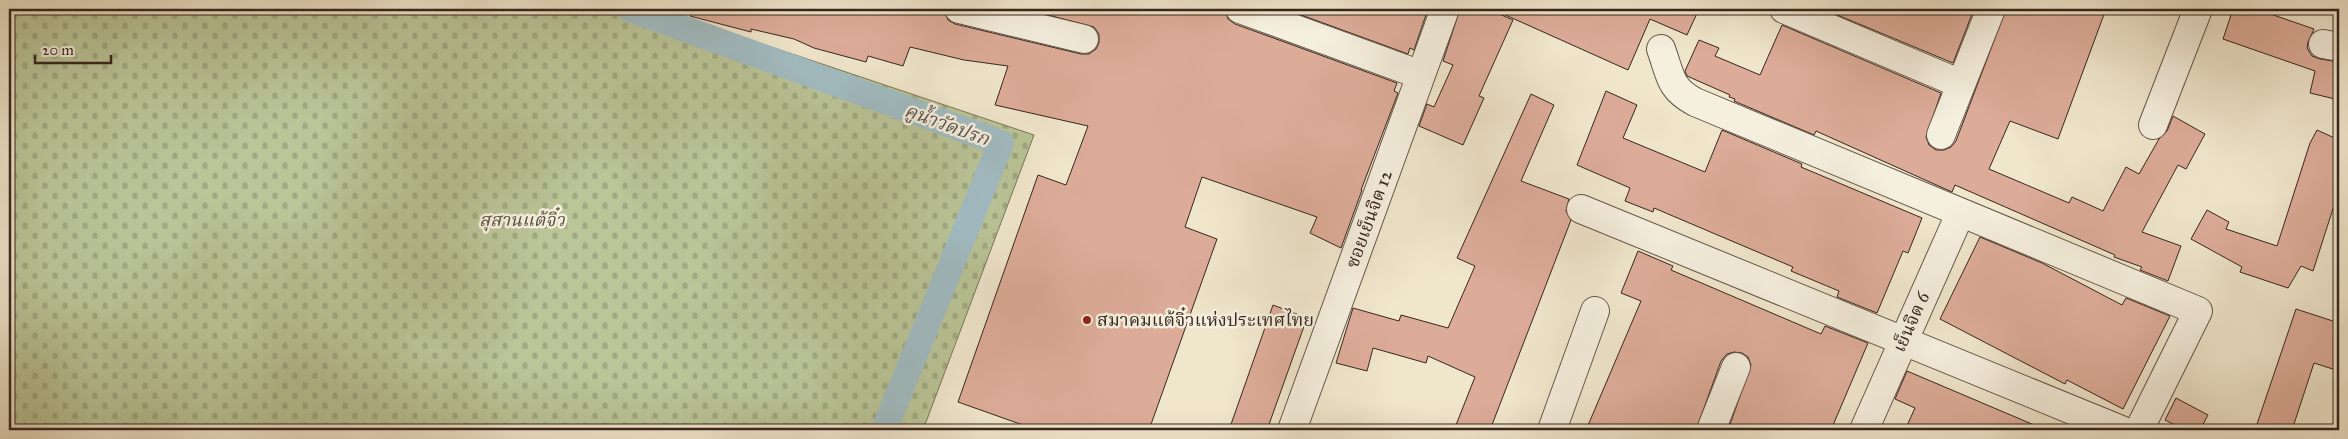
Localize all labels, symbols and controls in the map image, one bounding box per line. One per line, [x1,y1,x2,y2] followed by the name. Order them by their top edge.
[35,32,111,64] scale bar
[42,41,74,59] text: 20 m
[901,96,995,152] water label: คูน้ำวัดปรก
[1341,167,1397,271] street label: ซอยเย็นจิต 12
[479,206,566,232] park label: สุสานแต้จิ๋ว
[1888,288,1934,356] street label: เย็นจิต 6
[1097,306,1314,331] place label: สมาคมแต้จิ๋วแห่งประเทศไทย
[1081,314,1093,326] marker: สมาคมแต้จิ๋วแห่งประเทศไทย

